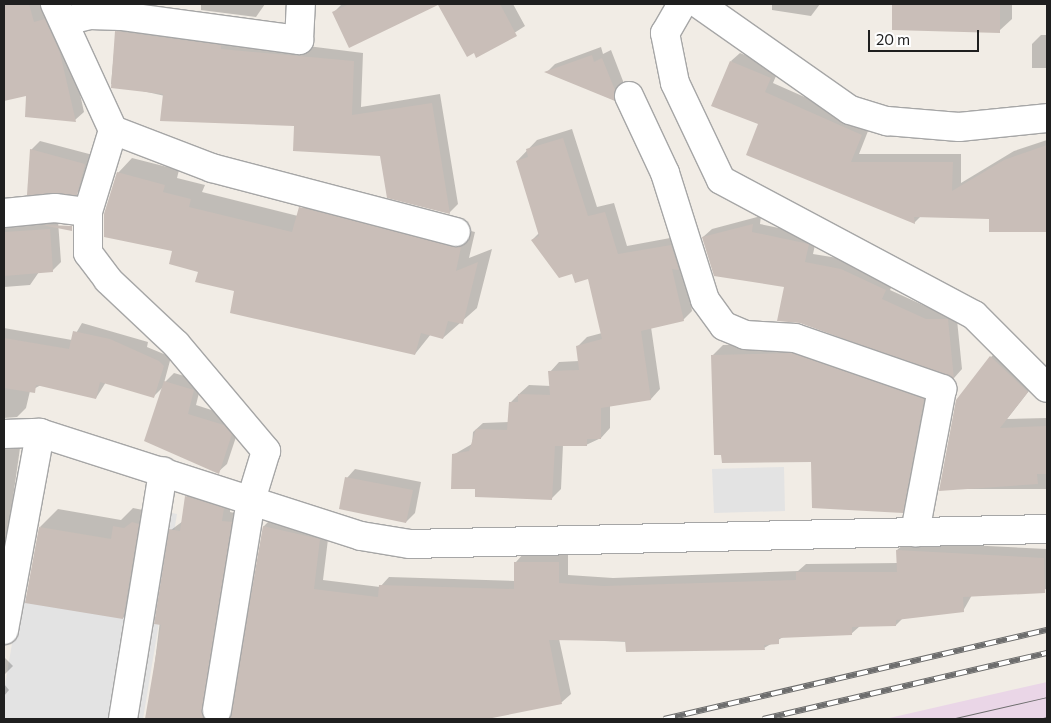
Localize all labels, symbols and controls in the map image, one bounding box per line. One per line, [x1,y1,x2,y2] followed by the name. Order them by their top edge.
[871,20,982,52] scale bar
[876,30,910,48] text: 20 m

